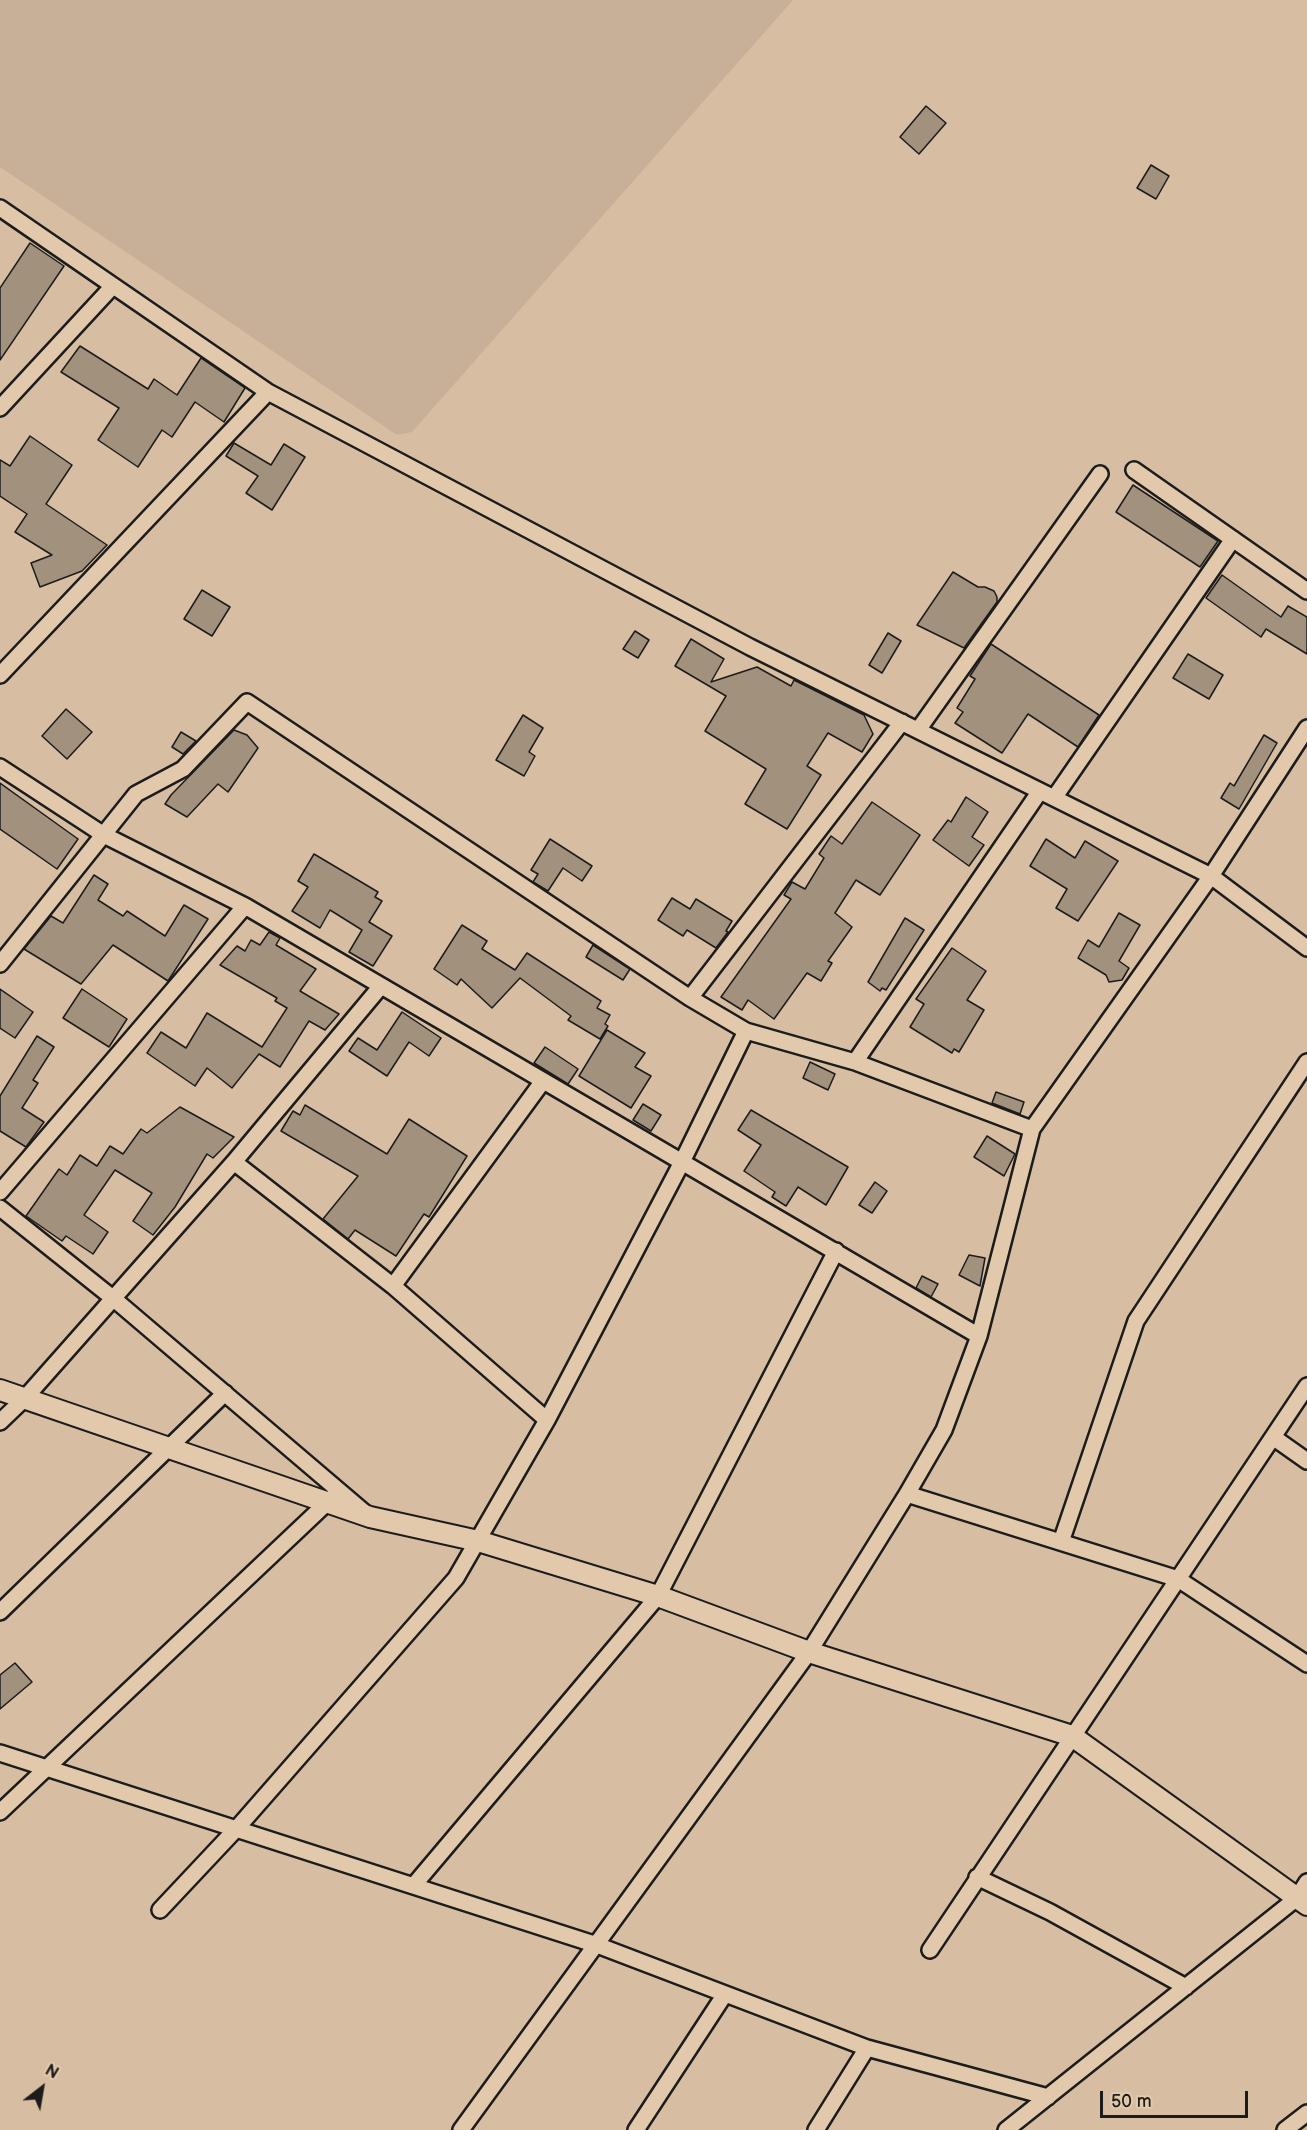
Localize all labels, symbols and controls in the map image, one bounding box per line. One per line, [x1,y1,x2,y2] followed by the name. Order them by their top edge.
[12,2058,72,2118] north arrow
[41,2061,62,2083] text: N
[1103,2079,1252,2117] scale bar
[1111,2091,1152,2112] text: 50 m

